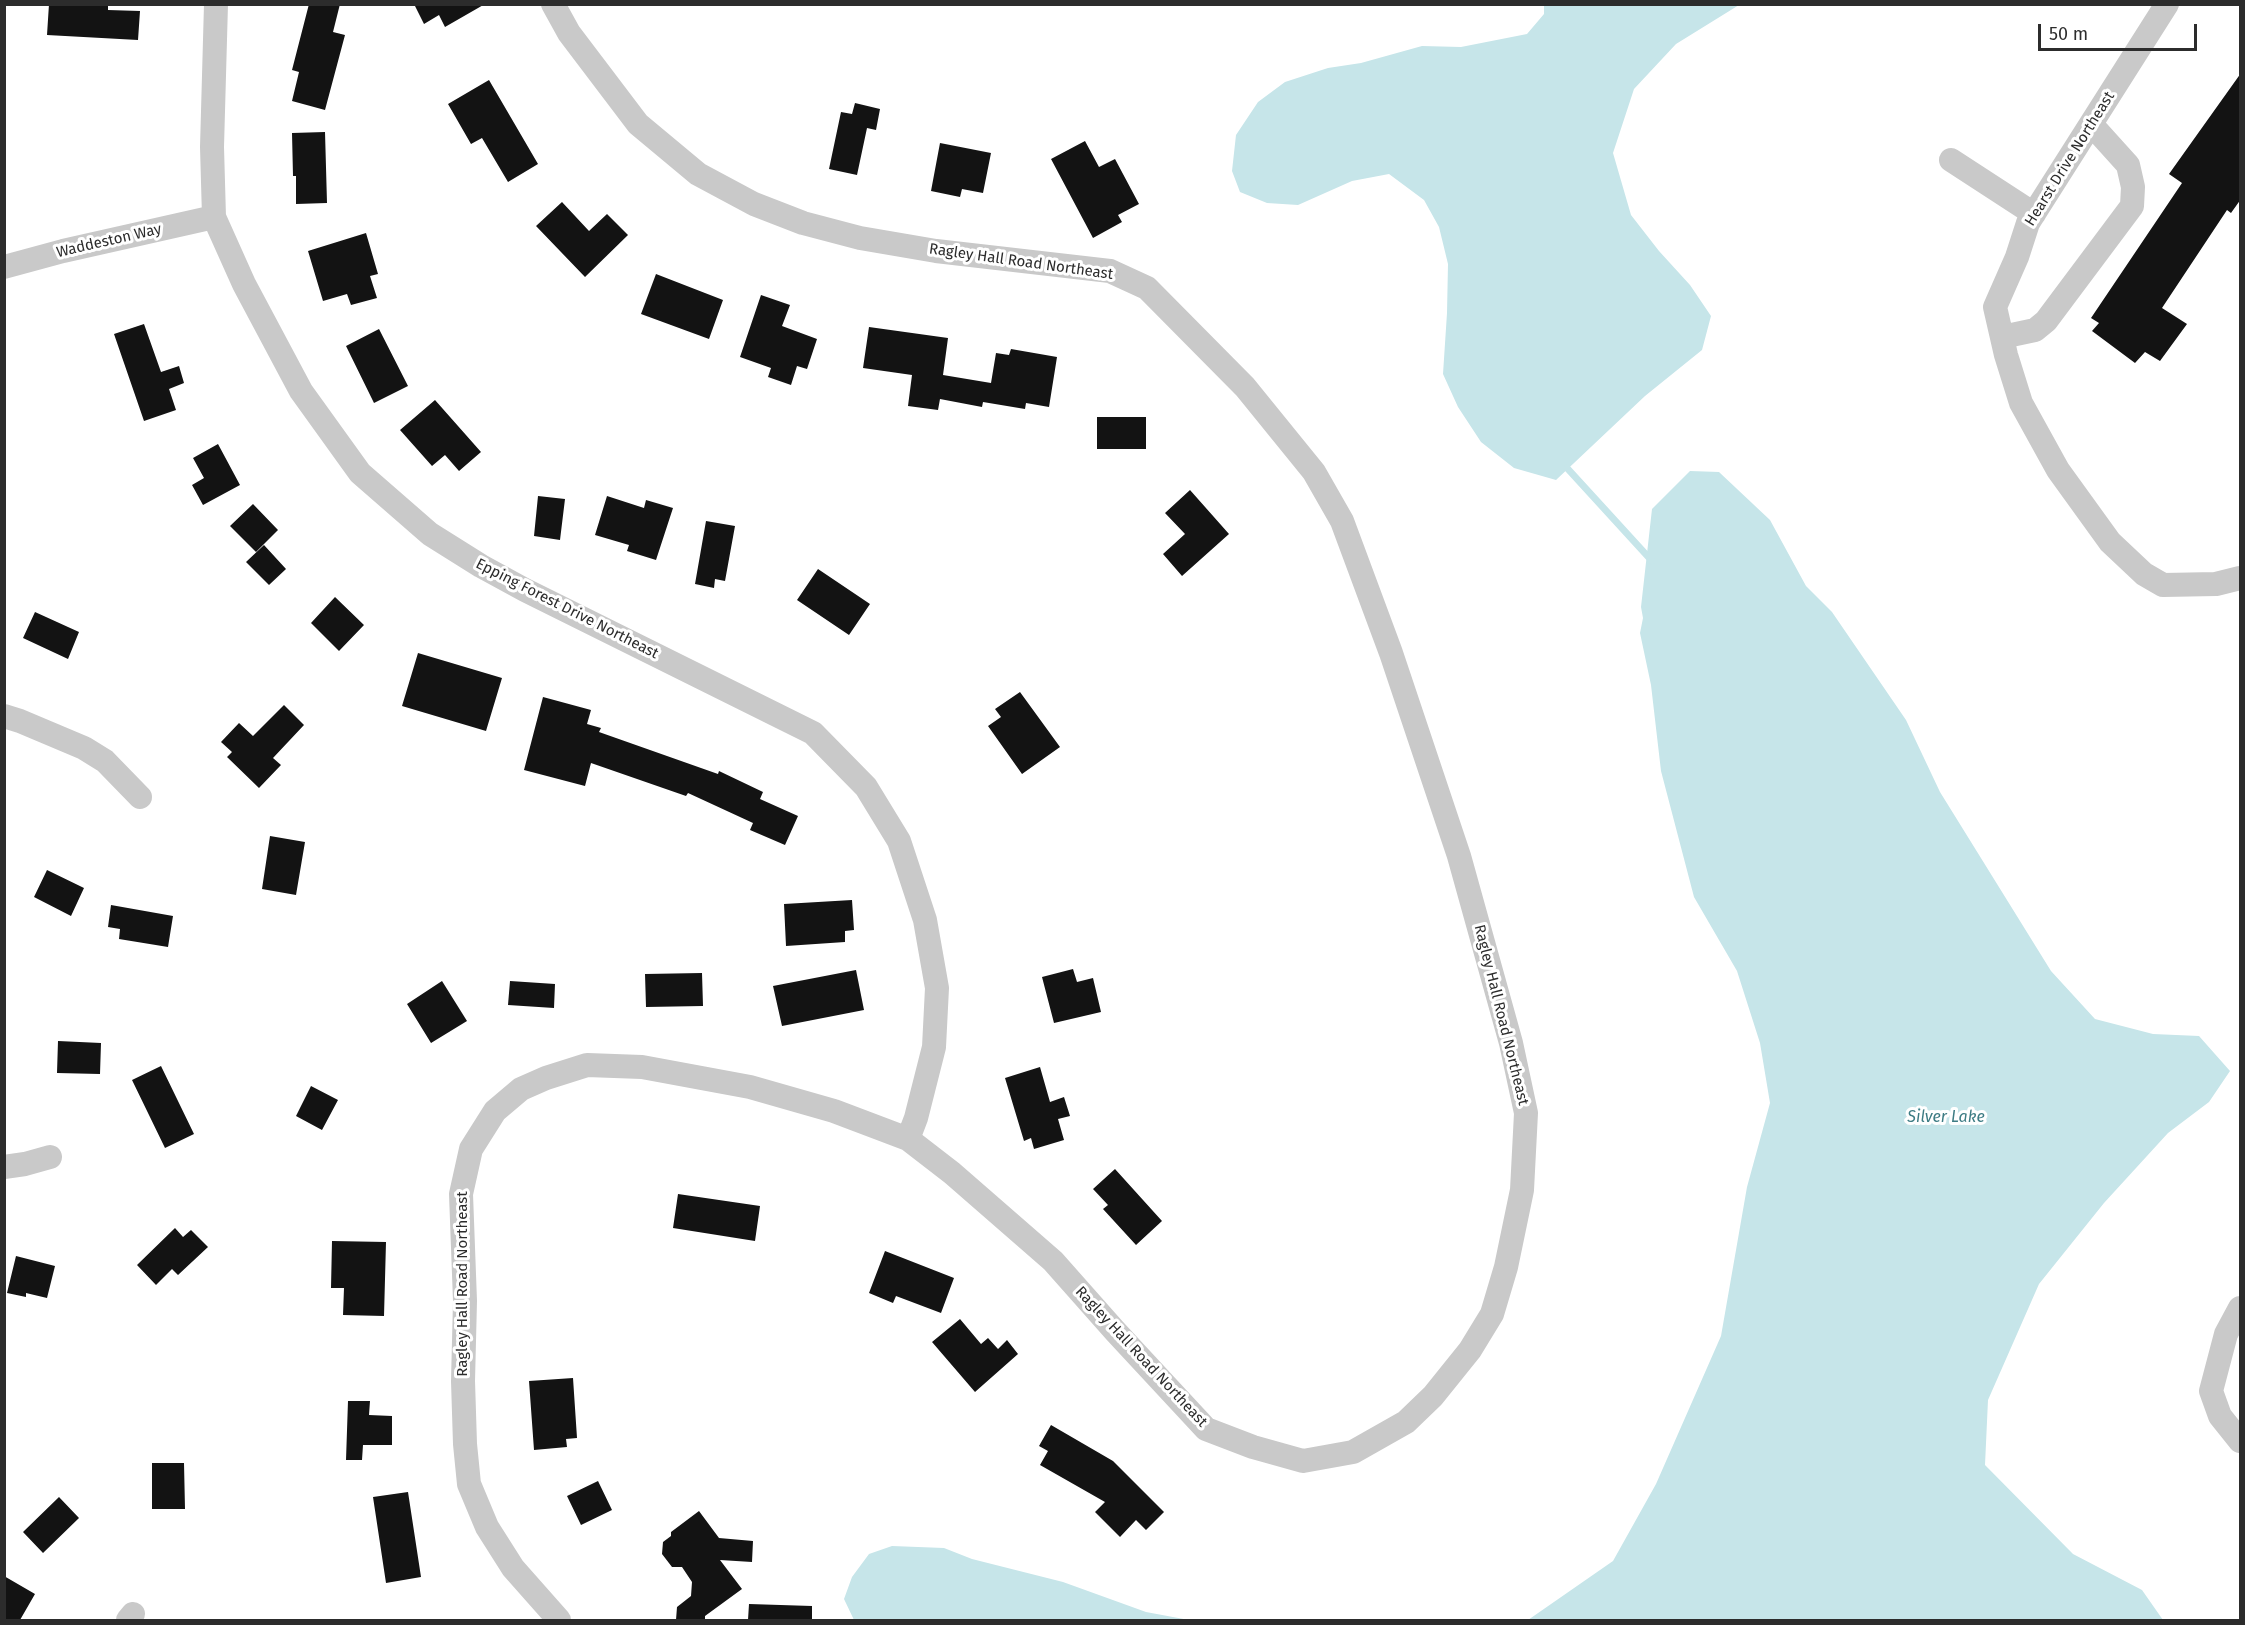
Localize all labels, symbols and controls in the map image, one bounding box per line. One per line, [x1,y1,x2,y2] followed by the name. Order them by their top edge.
[2041,12,2200,50] scale bar
[2049,23,2088,45] text: 50 m
[2021,89,2119,229] street label: Hearst Drive Northeast
[55,220,163,262] street label: Waddeston Way
[928,240,1114,284] street label: Ragley Hall Road Northeast
[473,555,661,663] street label: Epping Forest Drive Northeast
[1470,923,1532,1107] street label: Ragley Hall Road Northeast
[1907,1108,1985,1128] water label: Silver Lake
[454,1191,472,1377] street label: Ragley Hall Road Northeast
[1071,1283,1211,1431] street label: Ragley Hall Road Northeast

